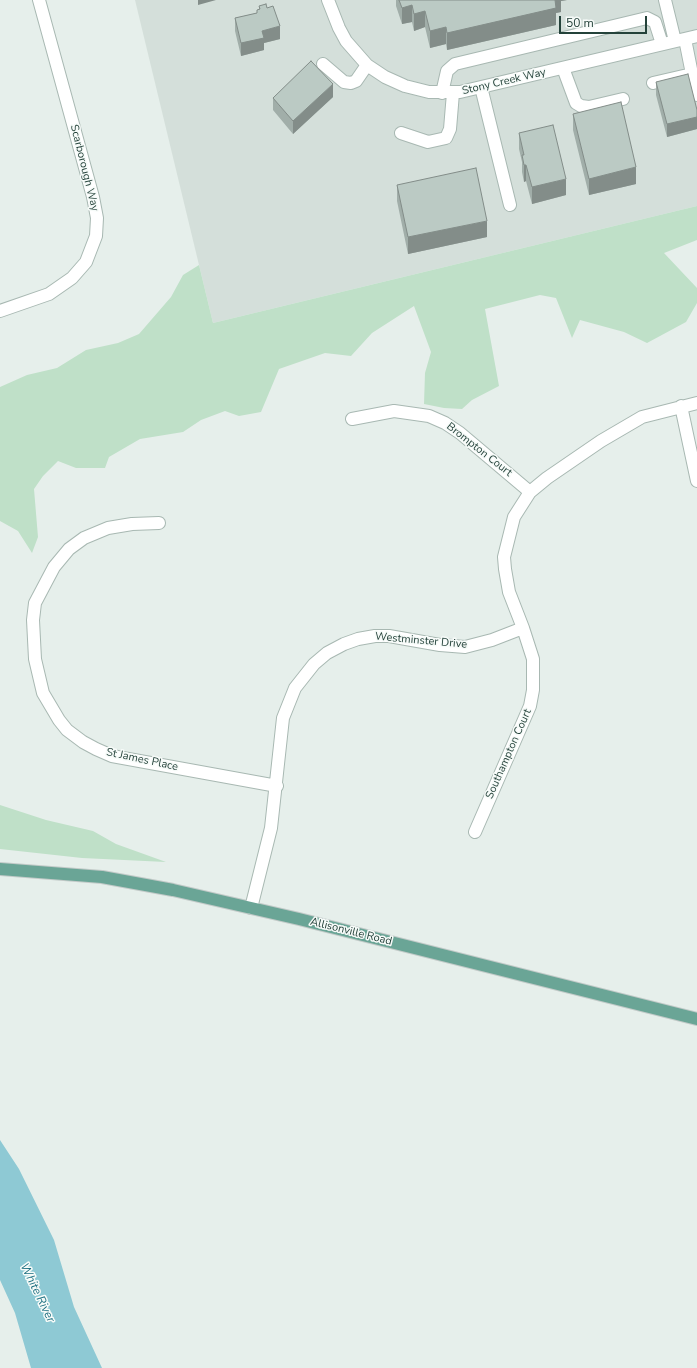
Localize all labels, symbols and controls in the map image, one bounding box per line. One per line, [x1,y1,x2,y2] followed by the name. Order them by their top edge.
[561,8,649,34] scale bar
[566,15,594,31] text: 50 m
[461,66,547,98] street label: Stony Creek Way
[67,123,101,213] street label: Scarborough Way
[444,420,514,480] street label: Brompton Court
[374,630,468,652] street label: Westminster Drive
[483,707,535,801] street label: Southampton Court
[105,746,179,774] street label: St James Place
[309,915,393,949] street label: Allisonville Road
[16,1261,58,1325] water label: White River

